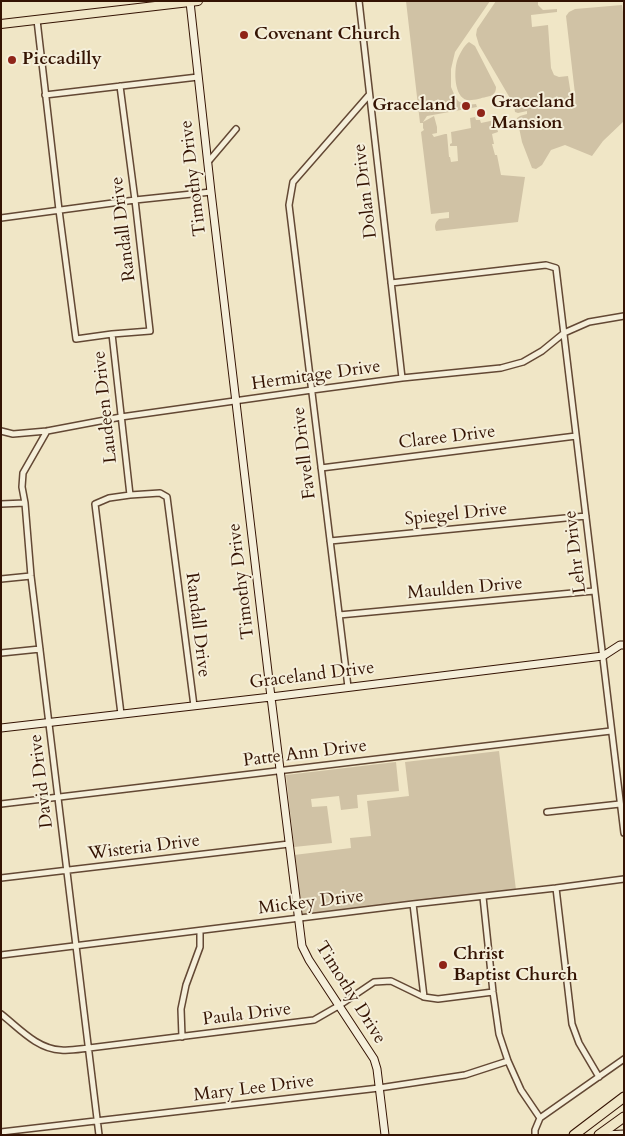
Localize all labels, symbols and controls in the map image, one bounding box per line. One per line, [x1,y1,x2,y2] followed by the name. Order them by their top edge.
[254,24,400,46] place label: Covenant Church
[238,29,250,41] marker: Covenant Church
[22,49,102,71] place label: Piccadilly
[6,54,18,66] marker: Piccadilly
[491,92,575,134] place label: Graceland Mansion
[372,95,456,117] place label: Graceland
[460,100,472,112] marker: Graceland
[475,107,487,119] marker: Graceland Mansion
[176,119,212,237] street label: Timothy Drive
[349,142,383,240] street label: Dolan Drive
[107,175,141,283] street label: Randall Drive
[89,350,123,464] street label: Laudeen Drive
[250,356,382,396] street label: Hermitage Drive
[289,406,321,500] street label: Favell Drive
[397,421,497,455] street label: Claree Drive
[404,499,508,531] street label: Spiegel Drive
[560,509,592,595] street label: Lehr Drive
[224,522,260,640] street label: Timothy Drive
[180,571,214,679] street label: Randall Drive
[407,573,523,605] street label: Maulden Drive
[248,658,376,694] street label: Graceland Drive
[26,733,58,829] street label: David Drive
[242,736,368,772] street label: Patte Ann Drive
[87,830,201,866] street label: Wisteria Drive
[257,886,365,920] street label: Mickey Drive
[310,938,390,1048] street label: Timothy Drive
[453,944,578,986] place label: Christ Baptist Church
[437,959,449,971] marker: Christ Baptist Church
[202,999,292,1031] street label: Paula Drive
[193,1071,315,1107] street label: Mary Lee Drive

